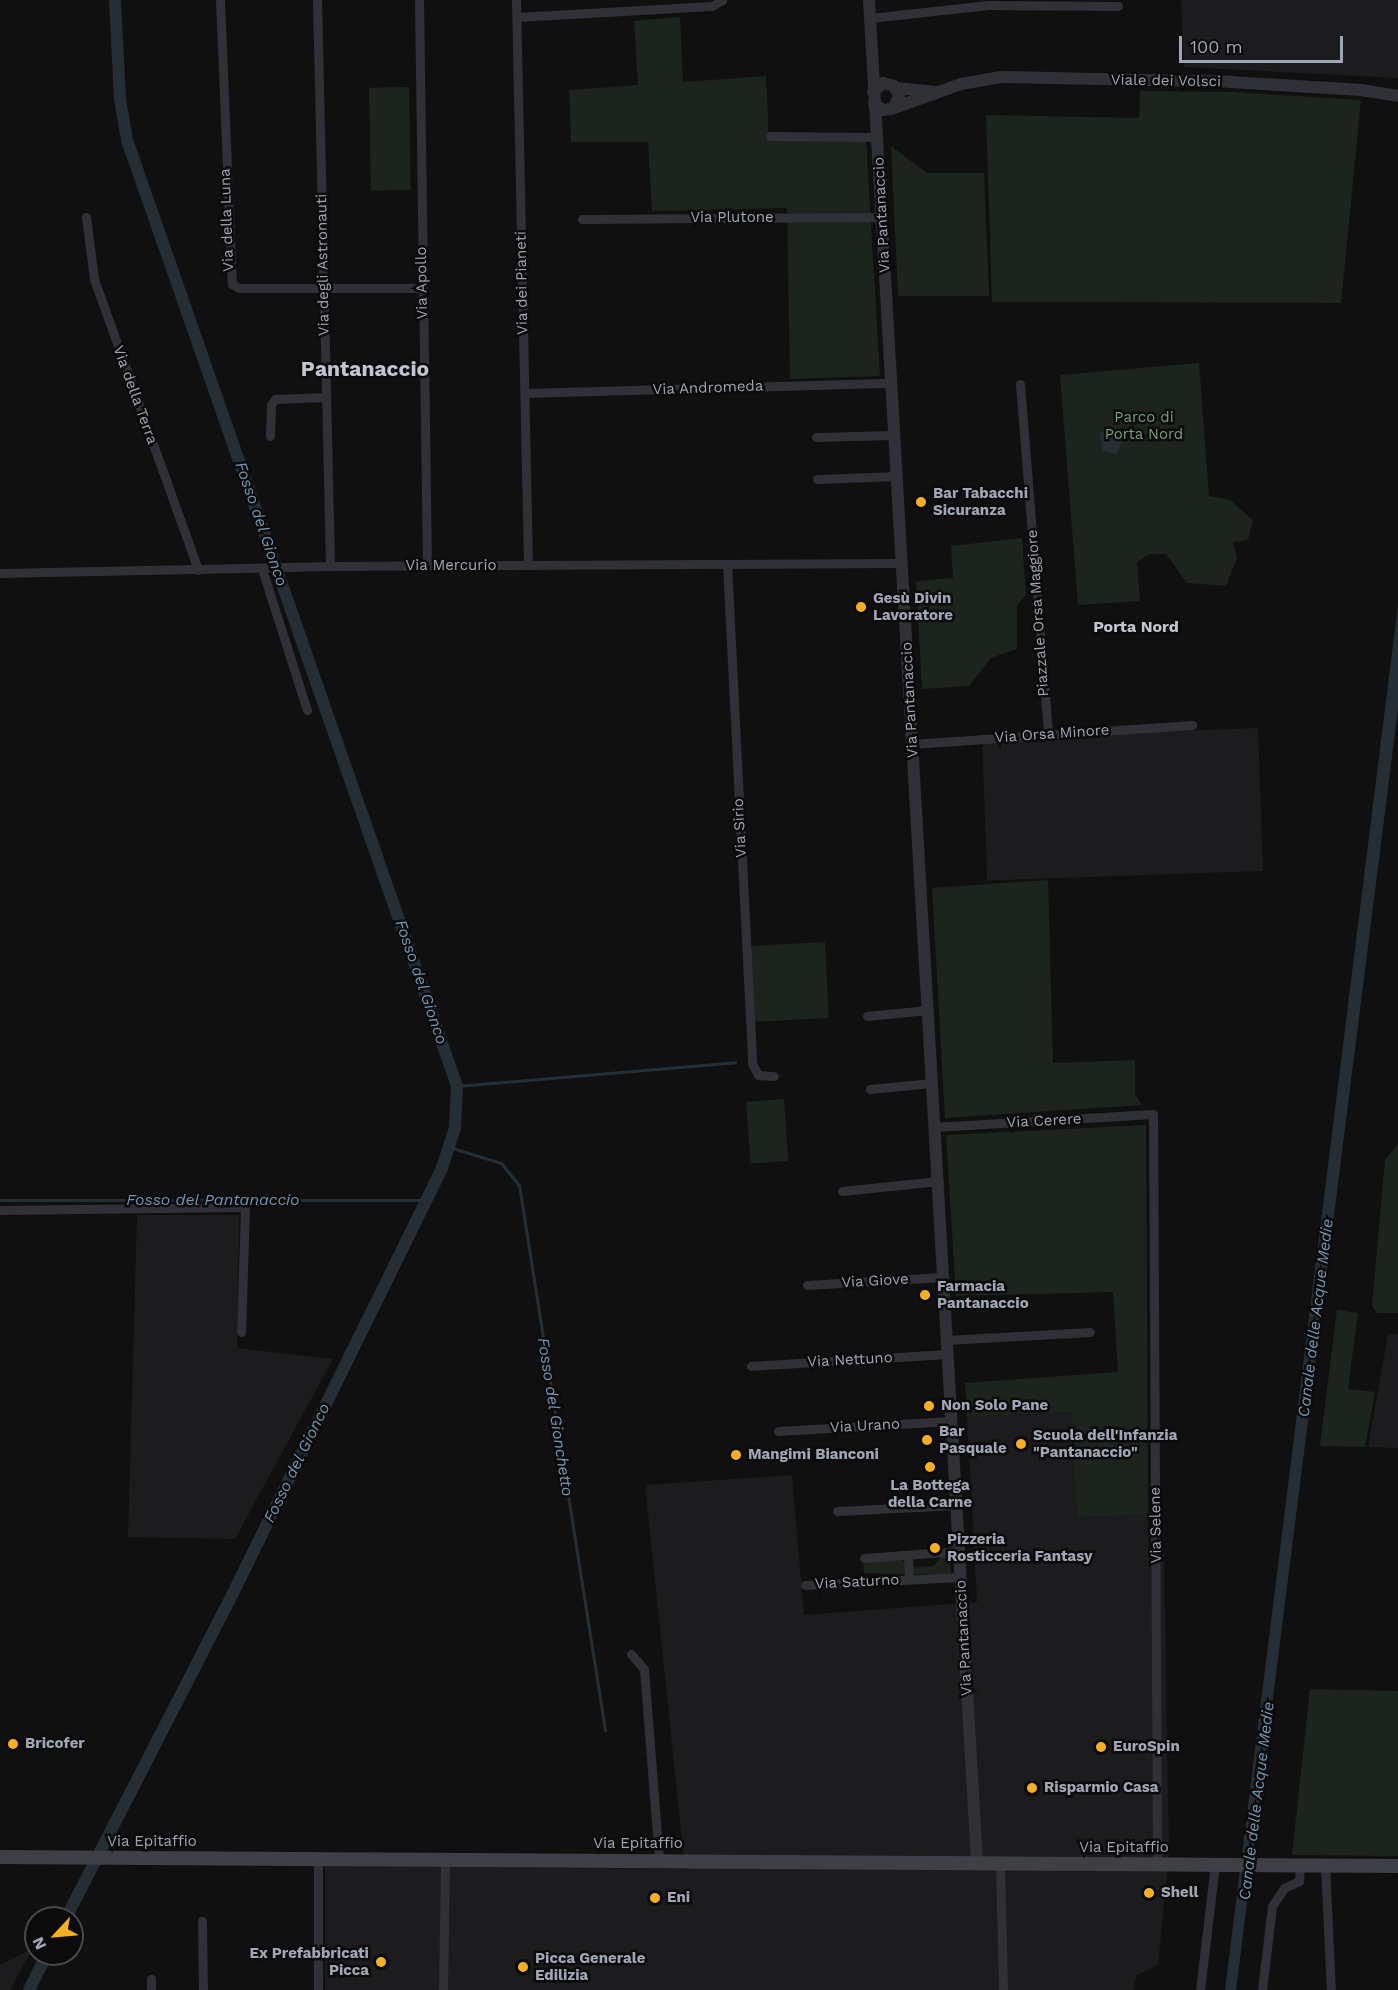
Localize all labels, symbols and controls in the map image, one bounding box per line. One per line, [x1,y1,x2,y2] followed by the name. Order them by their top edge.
[1182,24,1346,62] scale bar
[1190,36,1243,57] text: 100 m
[1111,71,1221,91] street label: Viale dei Volsci
[870,156,894,274] street label: Via Pantanaccio
[216,168,238,272] street label: Via della Luna
[313,193,333,337] street label: Via degli Astronauti
[690,209,774,227] street label: Via Plutone
[512,231,532,335] street label: Via dei Pianeti
[412,246,432,320] street label: Via Apollo
[109,343,161,447] street label: Via della Terra
[301,356,429,382] district label: Pantanaccio
[652,377,764,399] street label: Via Andromeda
[1105,408,1183,443] park label: Parco di Porta Nord
[231,459,291,589] water label: Fosso del Gionco
[933,484,1028,519] place label: Bar Tabacchi Sicuranza
[914,495,928,509] marker: Bar Tabacchi Sicuranza
[1023,529,1053,697] street label: Piazzale Orsa Maggiore
[405,557,497,575] street label: Via Mercurio
[873,589,953,624] place label: Gesù Divin Lavoratore
[854,600,868,614] marker: Gesù Divin Lavoratore
[1093,617,1179,637] district label: Porta Nord
[898,641,922,759] street label: Via Pantanaccio
[994,721,1110,747] street label: Via Orsa Minore
[729,798,751,858] street label: Via Sirio
[391,917,451,1047] water label: Fosso del Gionco
[1006,1110,1082,1132] street label: Via Cerere
[126,1190,300,1210] water label: Fosso del Pantanaccio
[1294,1217,1338,1419] water label: Canale delle Acque Medie
[841,1270,909,1292] street label: Via Giove
[937,1277,1029,1312] place label: Farmacia Pantanaccio
[918,1288,932,1302] marker: Farmacia Pantanaccio
[533,1336,577,1498] water label: Fosso del Gionchetto
[807,1349,893,1371] street label: Via Nettuno
[941,1397,1048,1415] place label: Non Solo Pane
[922,1399,936,1413] marker: Non Solo Pane
[260,1400,334,1526] water label: Fosso del Gionco
[829,1415,901,1437] street label: Via Urano
[939,1422,1007,1457] place label: Bar Pasquale
[1033,1426,1178,1461] place label: Scuola dell'Infanzia "Pantanaccio"
[920,1433,934,1447] marker: Bar Pasquale
[1014,1437,1028,1451] marker: Scuola dell'Infanzia "Pantanaccio"
[748,1446,879,1464] place label: Mangimi Bianconi
[729,1448,743,1462] marker: Mangimi Bianconi
[923,1460,937,1474] marker: La Bottega della Carne
[888,1476,972,1511] place label: La Bottega della Carne
[1146,1486,1166,1564] street label: Via Selene
[947,1530,1093,1565] place label: Pizzeria Rosticceria Fantasy
[928,1541,942,1555] marker: Pizzeria Rosticceria Fantasy
[814,1571,900,1593] street label: Via Saturno
[952,1579,976,1697] street label: Via Pantanaccio
[1235,1700,1279,1902] water label: Canale delle Acque Medie
[25,1735,85,1753] place label: Bricofer
[6,1737,20,1751] marker: Bricofer
[1113,1738,1180,1756] place label: EuroSpin
[1094,1740,1108,1754] marker: EuroSpin
[1044,1779,1158,1797] place label: Risparmio Casa
[1025,1781,1039,1795] marker: Risparmio Casa
[107,1833,197,1851] street label: Via Epitaffio
[593,1835,683,1853] street label: Via Epitaffio
[1079,1839,1169,1857] street label: Via Epitaffio
[1161,1884,1198,1902] place label: Shell
[1142,1886,1156,1900] marker: Shell
[667,1889,690,1907] place label: Eni
[648,1891,662,1905] marker: Eni
[24,1906,84,1966] north arrow
[28,1934,50,1953] text: N
[249,1944,369,1979] place label: Ex Prefabbricati Picca
[535,1949,646,1984] place label: Picca Generale Edilizia
[374,1955,388,1969] marker: Ex Prefabbricati Picca
[516,1960,530,1974] marker: Picca Generale Edilizia

